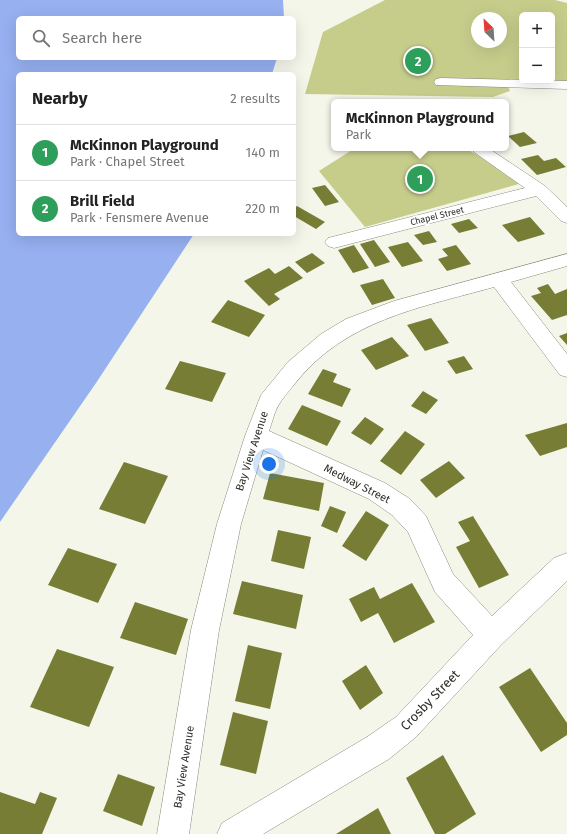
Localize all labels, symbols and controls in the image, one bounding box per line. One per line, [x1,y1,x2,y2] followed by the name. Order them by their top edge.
[471,12,507,48] north arrow
[519,12,555,84] map controls
[519,12,555,48] button: +
[16,16,296,60] search box
[30,27,52,49] icon: search
[62,29,142,47] text: Search here
[405,46,431,76] pin: 2
[519,48,555,84] button: −
[32,88,87,109] text: Nearby
[230,91,280,106] text: 2 results
[331,99,509,151] popup
[346,109,494,127] text: McKinnon Playground
[346,127,371,142] text: Park
[70,136,219,154] text: McKinnon Playground
[42,145,48,160] text: 1
[246,145,280,160] text: 140 m
[70,154,185,169] text: Park · Chapel Street
[407,164,433,194] pin: 1
[70,192,135,210] text: Brill Field
[42,201,48,216] text: 2
[245,201,280,216] text: 220 m
[409,204,466,227] street label: Chapel Street
[70,210,209,225] text: Park · Fensmere Avenue
[233,409,271,493] street label: Bay View Avenue
[259,454,279,474] your location
[322,462,392,506] street label: Medway Street
[397,666,463,733] street label: Crosby Street
[171,725,197,809] street label: Bay View Avenue

